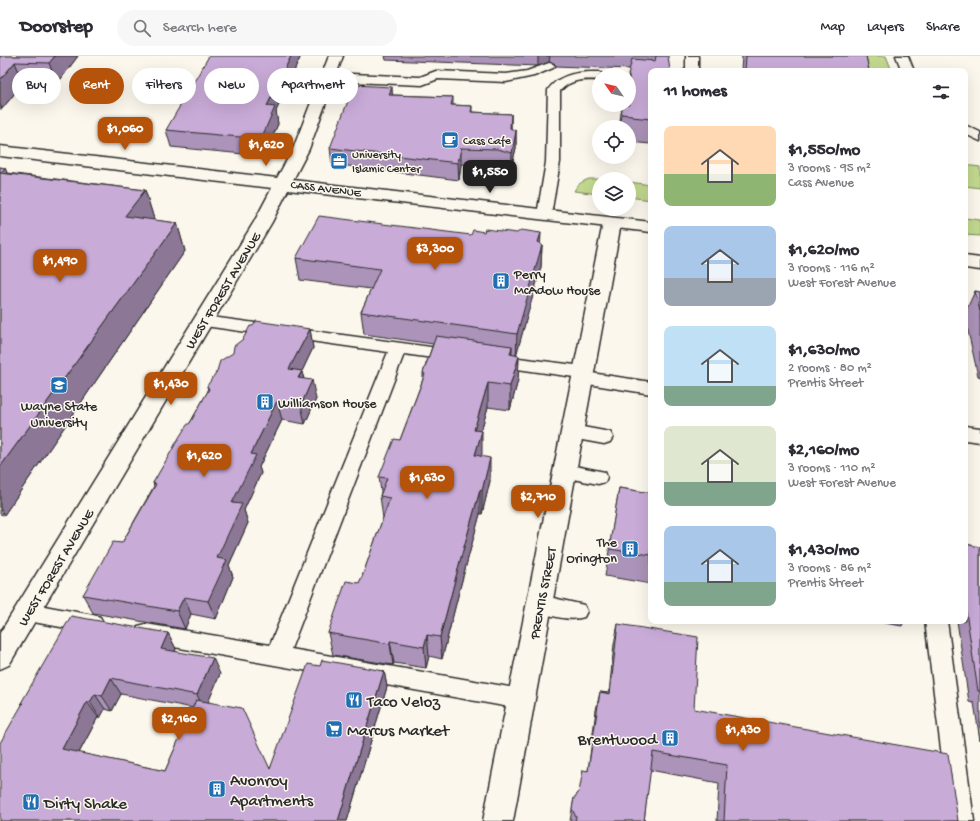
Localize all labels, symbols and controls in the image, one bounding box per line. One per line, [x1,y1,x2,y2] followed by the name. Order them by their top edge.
[117,10,397,46] search box
[20,16,93,39] text: Doorstep
[131,17,153,39] icon: search
[163,19,237,37] text: Search here
[821,19,845,36] text: Map
[867,19,904,36] text: Layers
[926,19,960,36] text: Share
[12,68,61,104] chip: Buy
[69,68,124,104] chip: Rent
[132,68,196,104] chip: Filters
[204,68,259,104] chip: New
[267,68,358,104] chip: Apartment
[592,68,636,112] north arrow
[592,68,636,216] map controls
[930,81,952,103] icon: filters
[664,82,727,102] text: 11 homes
[92,117,158,151] pin: $1,060
[592,120,636,164] button: locate
[107,122,143,137] text: $1,060
[440,130,460,150] cafe icon: Cass Cafe
[233,133,299,167] pin: $1,620
[463,135,512,149] place label: Cass Cafe
[248,138,284,153] text: $1,620
[788,141,860,161] text: $1,550/mo
[696,142,744,190] icon: home
[352,149,422,177] place label: University Islamic Center
[329,151,349,171] office icon: University Islamic Center
[457,160,523,194] pin: $1,550
[788,161,871,176] text: 3 rooms · 95 m²
[472,165,508,180] text: $1,550
[592,172,636,216] button: layers
[788,176,854,191] text: Cass Avenue
[290,179,362,201] street label: CASS AVENUE
[183,229,266,353] street label: WEST FOREST AVENUE
[402,237,468,271] pin: $3,300
[788,241,859,261] text: $1,620/mo
[416,242,454,257] text: $3,300
[696,242,744,290] icon: home
[27,249,93,283] pin: $1,490
[42,254,78,269] text: $1,490
[788,261,875,276] text: 3 rooms · 116 m²
[513,267,601,300] place label: Perry McAdow House
[491,271,511,291] building icon: Perry McAdow House
[788,276,896,291] text: West Forest Avenue
[788,341,860,361] text: $1,630/mo
[696,342,744,390] icon: home
[788,361,872,376] text: 2 rooms · 80 m²
[138,372,204,406] pin: $1,430
[49,375,69,395] school or university icon: Wayne State University
[788,376,863,391] text: Prentis Street
[153,377,189,392] text: $1,430
[255,392,275,412] building icon: Williamson House
[278,396,377,413] place label: Williamson House
[21,399,98,432] place label: Wayne State University
[788,441,859,461] text: $2,160/mo
[696,442,744,490] icon: home
[171,444,237,478] pin: $1,620
[186,449,222,464] text: $1,620
[788,461,876,476] text: 3 rooms · 110 m²
[394,466,460,500] pin: $1,630
[409,471,445,486] text: $1,630
[788,476,896,491] text: West Forest Avenue
[505,485,571,519] pin: $2,710
[520,490,556,505] text: $2,710
[16,506,99,630] street label: WEST FOREST AVENUE
[566,535,618,568] place label: The Orington
[620,539,640,559] building icon: The Orington
[788,541,859,561] text: $1,430/mo
[696,542,744,590] icon: home
[527,545,562,642] street label: PRENTIS STREET
[788,561,871,576] text: 3 rooms · 86 m²
[788,576,863,591] text: Prentis Street
[344,690,364,710] restaurant icon: Taco Veloz
[366,693,440,713] place label: Taco Veloz
[146,707,212,741] pin: $2,160
[161,712,197,727] text: $2,160
[710,718,776,752] pin: $1,430
[324,719,344,739] supermarket icon: Marcus Market
[347,722,451,742] place label: Marcus Market
[725,723,761,738] text: $1,430
[660,728,680,748] building icon: Brentwood
[577,731,659,751] place label: Brentwood
[230,772,314,812] place label: Avonroy Apartments
[207,779,227,799] building icon: Avonroy Apartments
[21,792,41,812] restaurant icon: Dirty Shake
[43,795,127,815] place label: Dirty Shake

